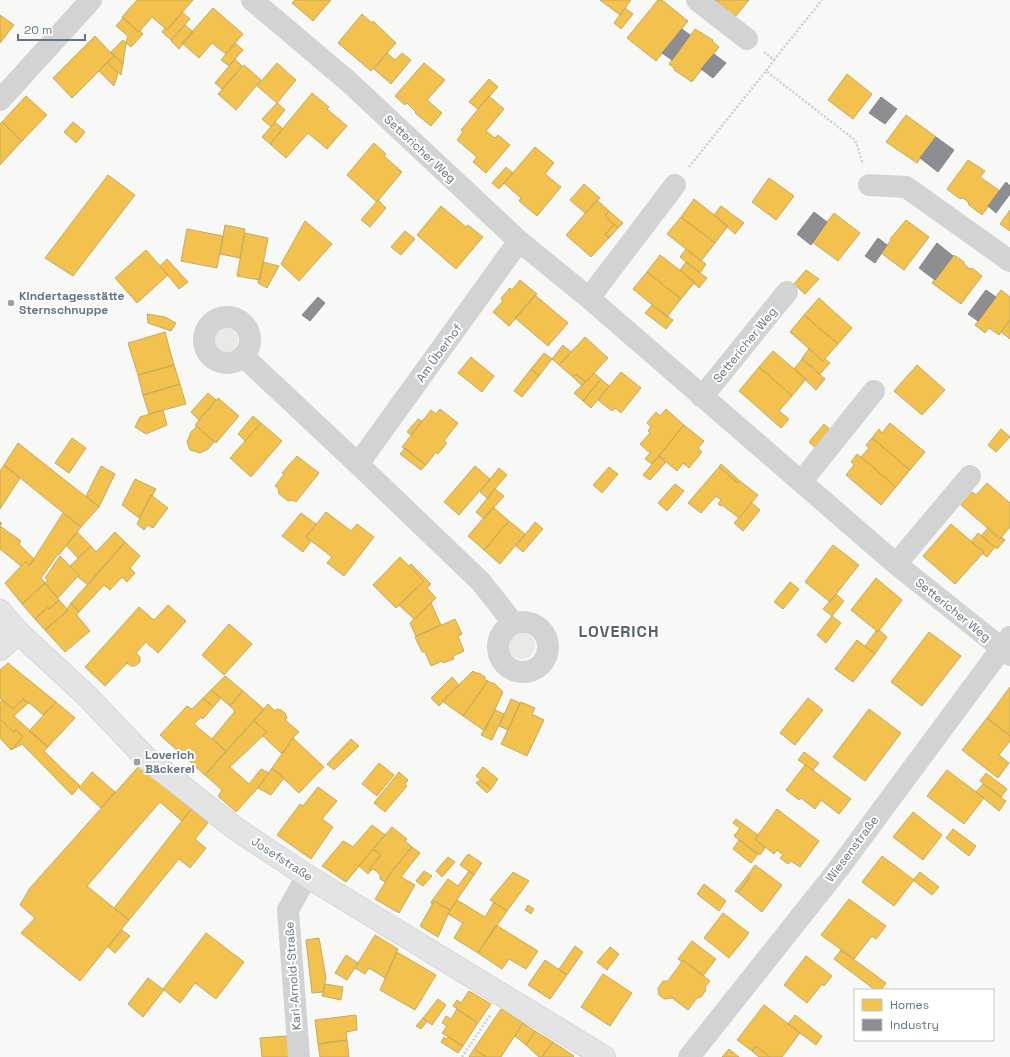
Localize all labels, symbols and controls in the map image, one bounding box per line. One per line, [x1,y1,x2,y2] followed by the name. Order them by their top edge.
[18,16,85,42] scale bar
[24,22,52,38] text: 20 m
[381,112,459,186] street label: Settericher Weg
[19,288,125,318] place label: Kindertagesstätte Sternschnuppe
[6,298,16,308] marker: Kindertagesstätte Sternschnuppe
[710,304,780,386] street label: Settericher Weg
[412,321,466,385] street label: Am Überhof
[912,575,994,645] street label: Settericher Weg
[579,621,659,642] district label: LOVERICH
[145,747,195,777] place label: Loverich Bäckerei
[132,757,142,767] marker: Loverich Bäckerei
[822,813,882,885] street label: Wiesenstraße
[248,833,316,885] street label: Josefstraße
[281,921,305,1031] street label: Karl-Arnold-Straße
[854,989,994,1041] legend
[890,997,929,1013] text: Homes
[890,1017,939,1033] text: Industry

